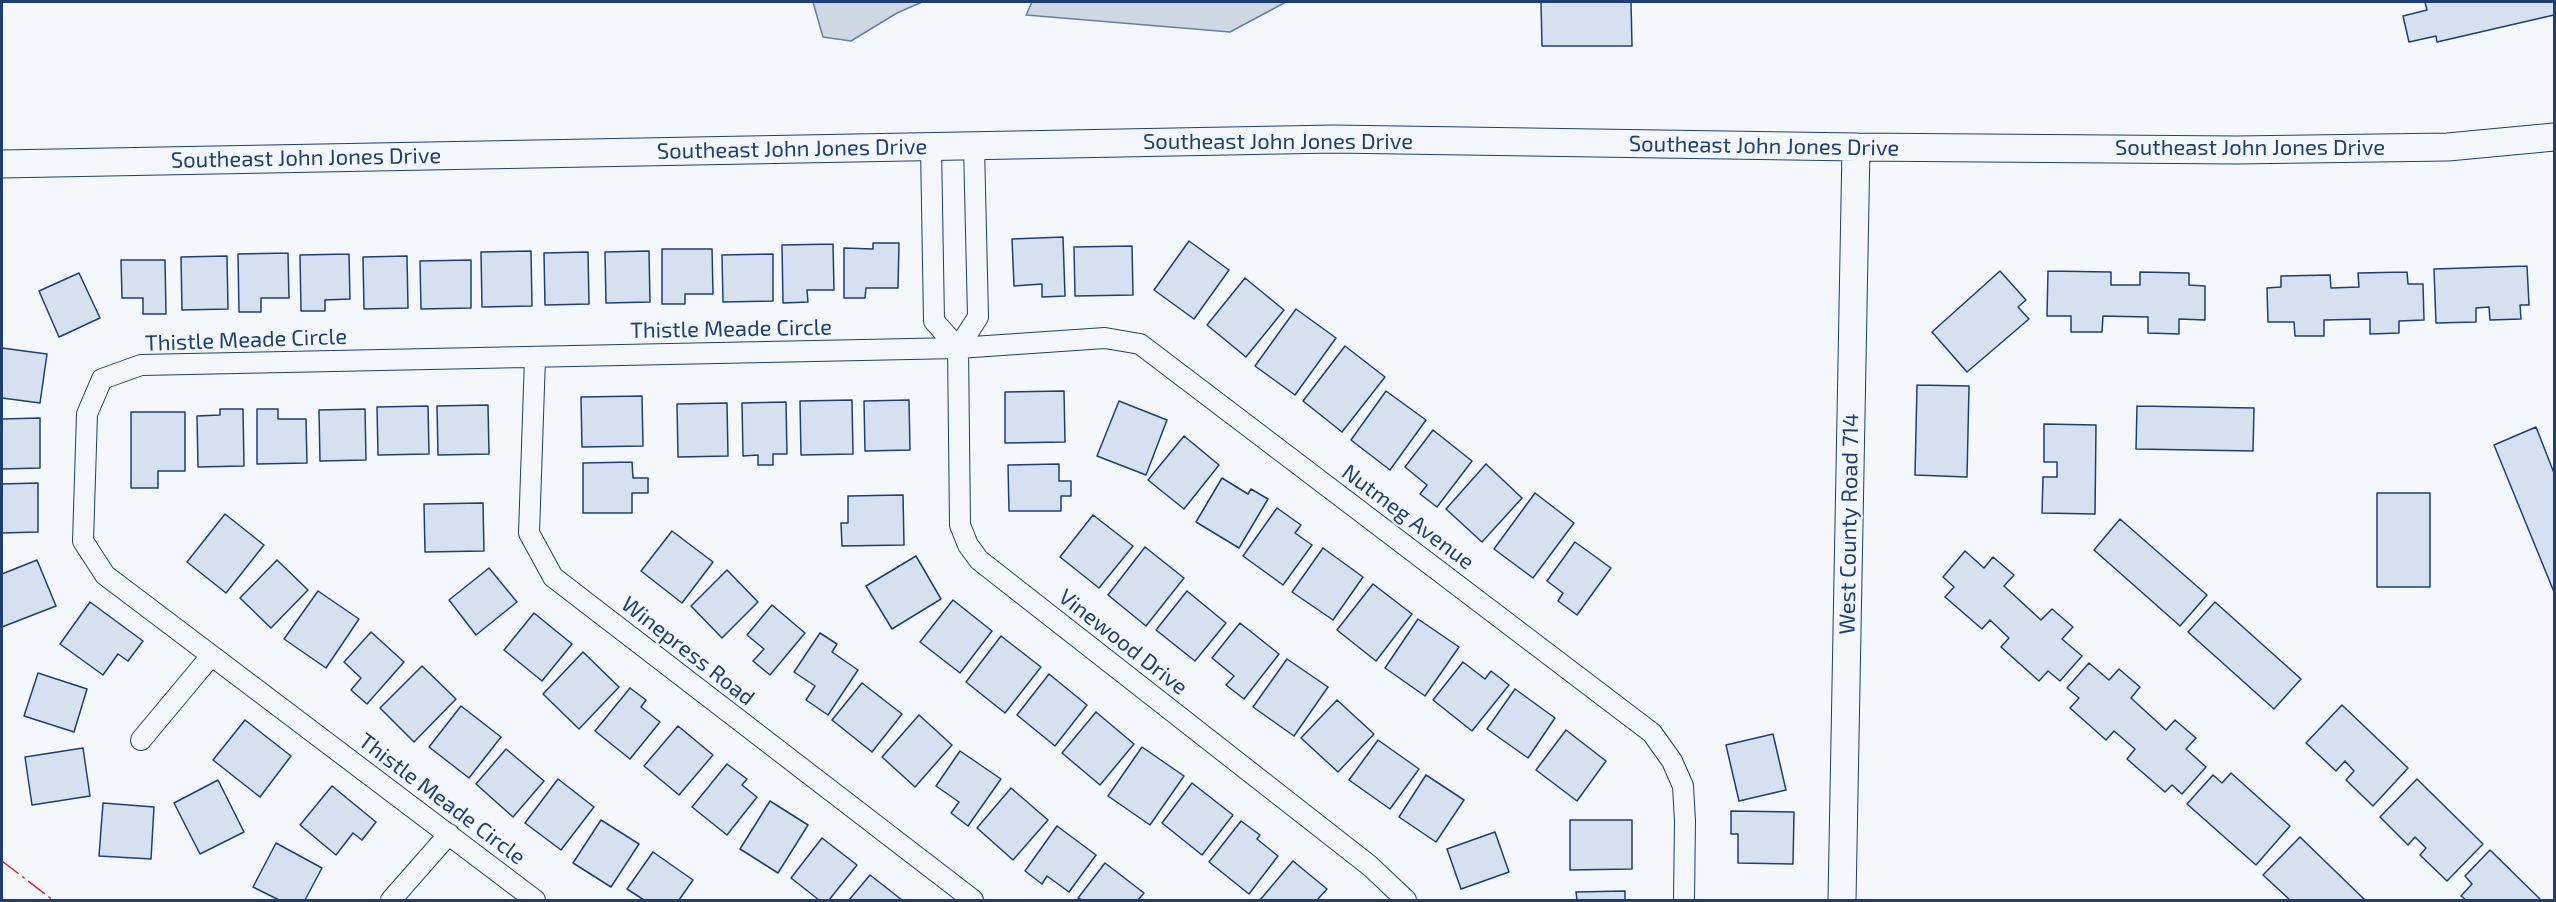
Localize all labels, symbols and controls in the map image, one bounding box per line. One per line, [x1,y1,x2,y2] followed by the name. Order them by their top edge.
[1143,129,1413,155] street label: Southeast John Jones Drive
[1629,130,1899,162] street label: Southeast John Jones Drive
[657,133,927,165] street label: Southeast John Jones Drive
[2115,135,2385,161] street label: Southeast John Jones Drive
[171,142,441,174] street label: Southeast John Jones Drive
[630,314,832,344] street label: Thistle Meade Circle
[145,323,347,357] street label: Thistle Meade Circle
[1834,413,1864,635] street label: West County Road 714
[1337,459,1479,575] street label: Nutmeg Avenue
[1053,584,1193,700] street label: Vinewood Drive
[616,591,760,711] street label: Winepress Road
[353,728,531,870] street label: Thistle Meade Circle

